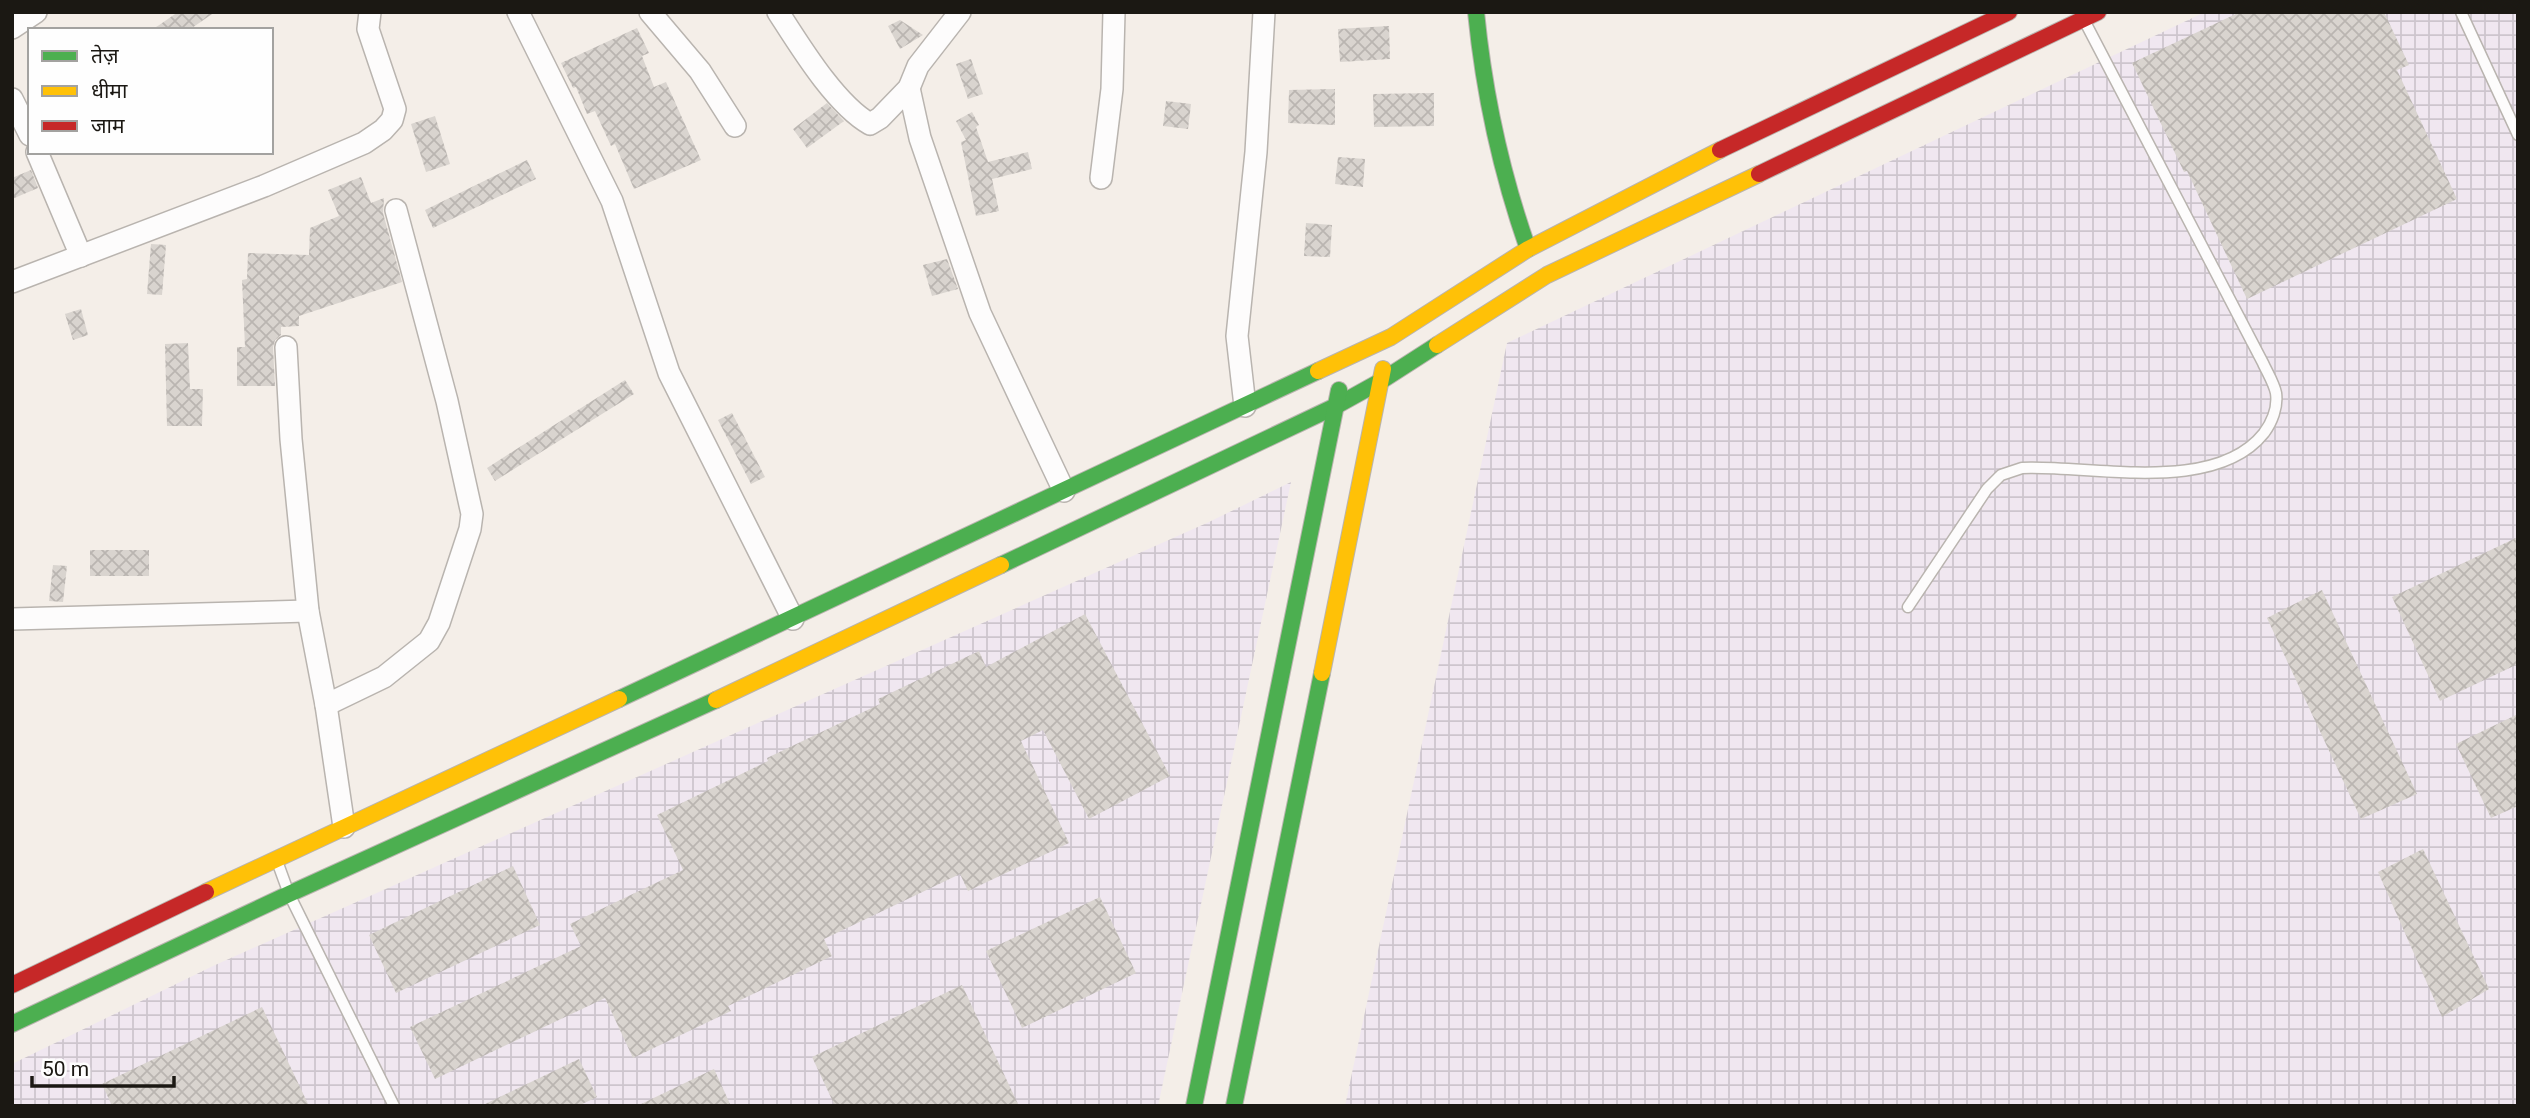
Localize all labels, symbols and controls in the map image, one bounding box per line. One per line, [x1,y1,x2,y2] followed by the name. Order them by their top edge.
[28,28,273,154] legend
[91,44,119,68] text: तेज़
[91,79,128,103] text: धीमा
[91,114,125,138] text: जाम
[32,1044,173,1088] scale bar
[42,1057,89,1081] text: 50 m

